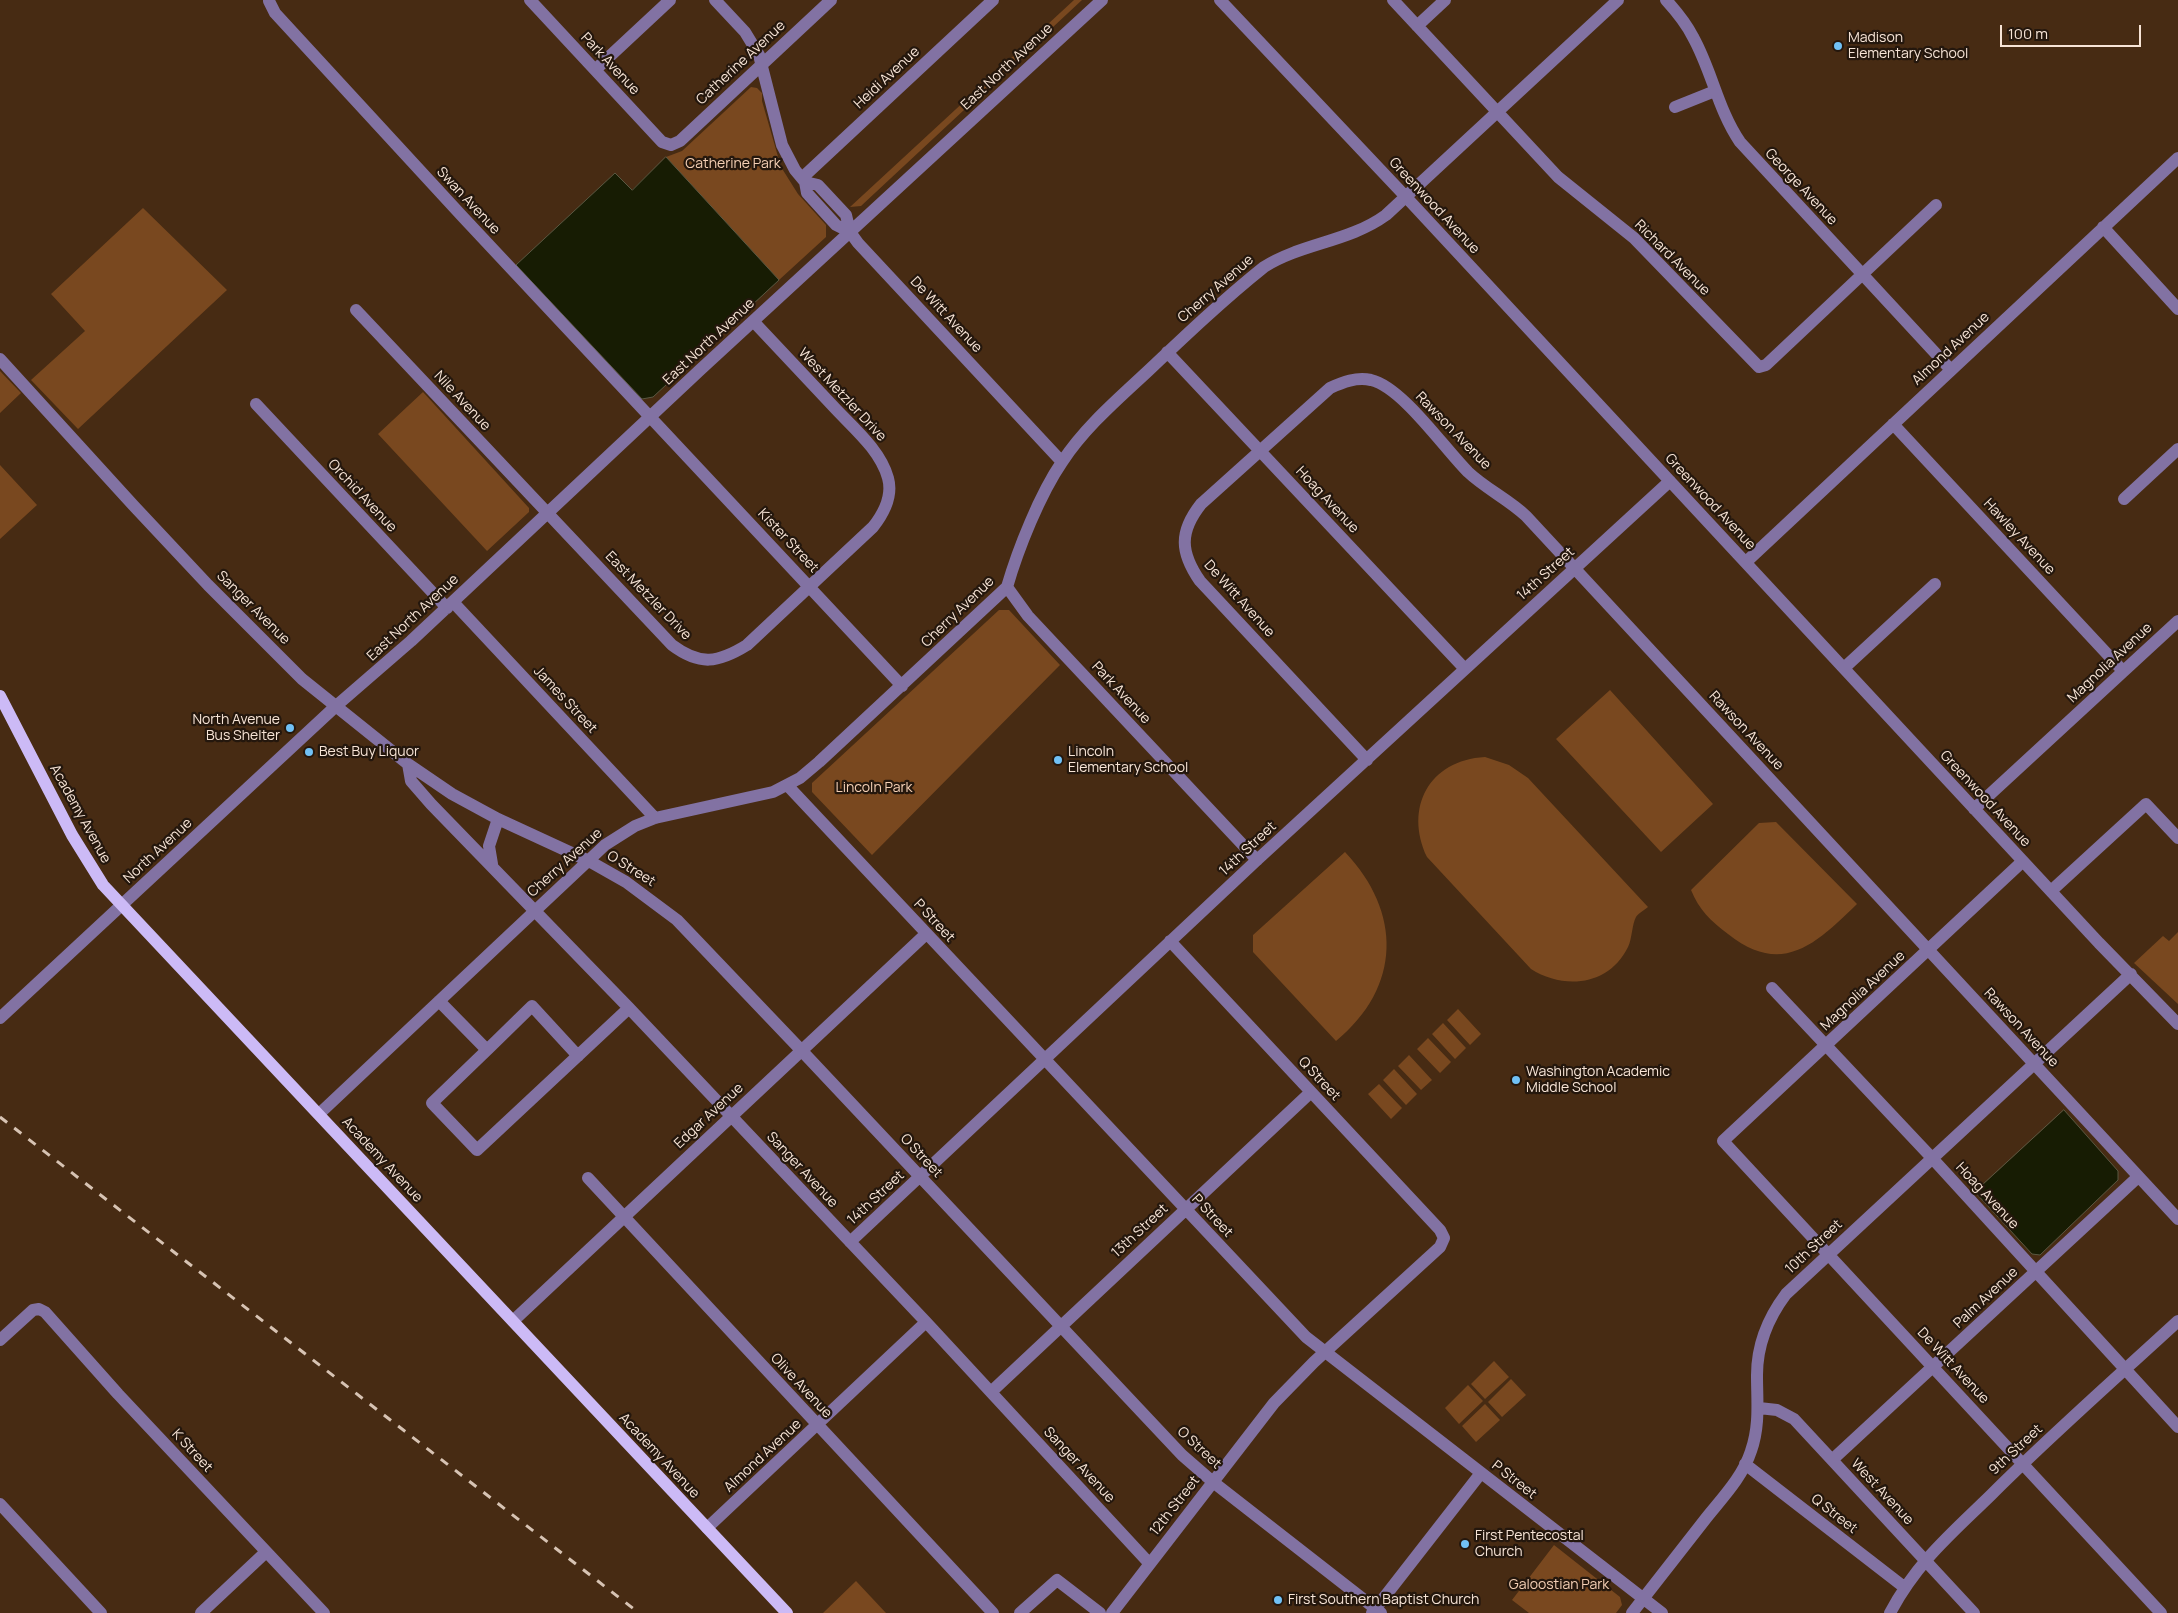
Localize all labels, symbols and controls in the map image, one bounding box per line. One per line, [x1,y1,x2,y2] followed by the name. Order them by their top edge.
[2003,15,2144,47] scale bar
[693,18,789,108] street label: Catherine Avenue
[958,20,1056,114] street label: East North Avenue
[2008,23,2048,44] text: 100 m
[577,30,643,98] street label: Park Avenue
[1848,30,1968,62] place label: Madison Elementary School
[1832,40,1844,52] marker: Madison Elementary School
[851,43,923,113] street label: Heidi Avenue
[1761,145,1841,229] street label: George Avenue
[1385,154,1483,258] street label: Greenwood Avenue
[685,156,781,172] park label: Catherine Park
[433,164,503,238] street label: Swan Avenue
[1631,217,1713,299] street label: Richard Avenue
[1175,252,1257,326] street label: Cherry Avenue
[907,274,985,356] street label: De Witt Avenue
[660,295,758,389] street label: East North Avenue
[1909,309,1993,389] street label: Almond Avenue
[795,345,889,445] street label: West Metzler Drive
[430,368,494,434] street label: Nile Avenue
[1412,389,1494,473] street label: Rawson Avenue
[1661,450,1759,554] street label: Greenwood Avenue
[324,456,400,536] street label: Orchid Avenue
[1292,463,1362,537] street label: Hoag Avenue
[1980,496,2058,578] street label: Hawley Avenue
[754,506,822,576] street label: Kister Street
[1514,544,1578,604] street label: 14th Street
[601,548,695,644] street label: East Metzler Drive
[1200,557,1278,641] street label: De Witt Avenue
[213,568,293,648] street label: Sanger Avenue
[364,571,462,665] street label: East North Avenue
[918,573,998,651] street label: Cherry Avenue
[2064,620,2156,706] street label: Magnolia Avenue
[1088,659,1154,727] street label: Park Avenue
[530,663,600,737] street label: James Street
[1705,688,1787,774] street label: Rawson Avenue
[192,712,280,744] place label: North Avenue Bus Shelter
[284,722,296,734] marker: North Avenue Bus Shelter
[319,744,419,760] place label: Best Buy Liquor
[1068,744,1188,776] place label: Lincoln Elementary School
[303,746,315,758] marker: Best Buy Liquor
[1936,747,2034,851] street label: Greenwood Avenue
[1052,754,1064,766] marker: Lincoln Elementary School
[46,762,114,866] street label: Academy Avenue
[836,780,912,796] park label: Lincoln Park
[120,815,196,887] street label: North Avenue
[1216,818,1280,880] street label: 14th Street
[524,825,606,901] street label: Cherry Avenue
[604,848,658,890] street label: O Street
[910,896,958,946] street label: P Street
[1817,948,1909,1034] street label: Magnolia Avenue
[1980,985,2062,1071] street label: Rawson Avenue
[1294,1054,1344,1104] street label: Q Street
[1526,1064,1670,1096] place label: Washington Academic Middle School
[1510,1074,1522,1086] marker: Washington Academic Middle School
[671,1080,747,1152] street label: Edgar Avenue
[338,1114,426,1206] street label: Academy Avenue
[763,1129,841,1211] street label: Sanger Avenue
[896,1131,946,1181] street label: O Street
[1952,1159,2022,1233] street label: Hoag Avenue
[844,1167,908,1229] street label: 14th Street
[1188,1191,1236,1241] street label: P Street
[1108,1201,1172,1261] street label: 13th Street
[1782,1216,1846,1278] street label: 10th Street
[1950,1264,2022,1332] street label: Palm Avenue
[1914,1325,1992,1407] street label: De Witt Avenue
[767,1350,835,1422] street label: Olive Avenue
[615,1410,703,1502] street label: Academy Avenue
[721,1416,805,1496] street label: Almond Avenue
[1986,1421,2046,1479] street label: 9th Street
[1174,1423,1224,1473] street label: O Street
[1040,1424,1118,1506] street label: Sanger Avenue
[168,1426,216,1476] street label: K Street
[1847,1456,1917,1528] street label: West Avenue
[1488,1457,1540,1503] street label: P Street
[1146,1473,1204,1539] street label: 12th Street
[1808,1491,1860,1537] street label: Q Street
[1475,1528,1584,1560] place label: First Pentecostal Church
[1459,1538,1471,1550] marker: First Pentecostal Church
[1509,1577,1609,1593] park label: Galoostian Park
[1288,1592,1479,1608] place label: First Southern Baptist Church
[1272,1594,1284,1606] marker: First Southern Baptist Church

